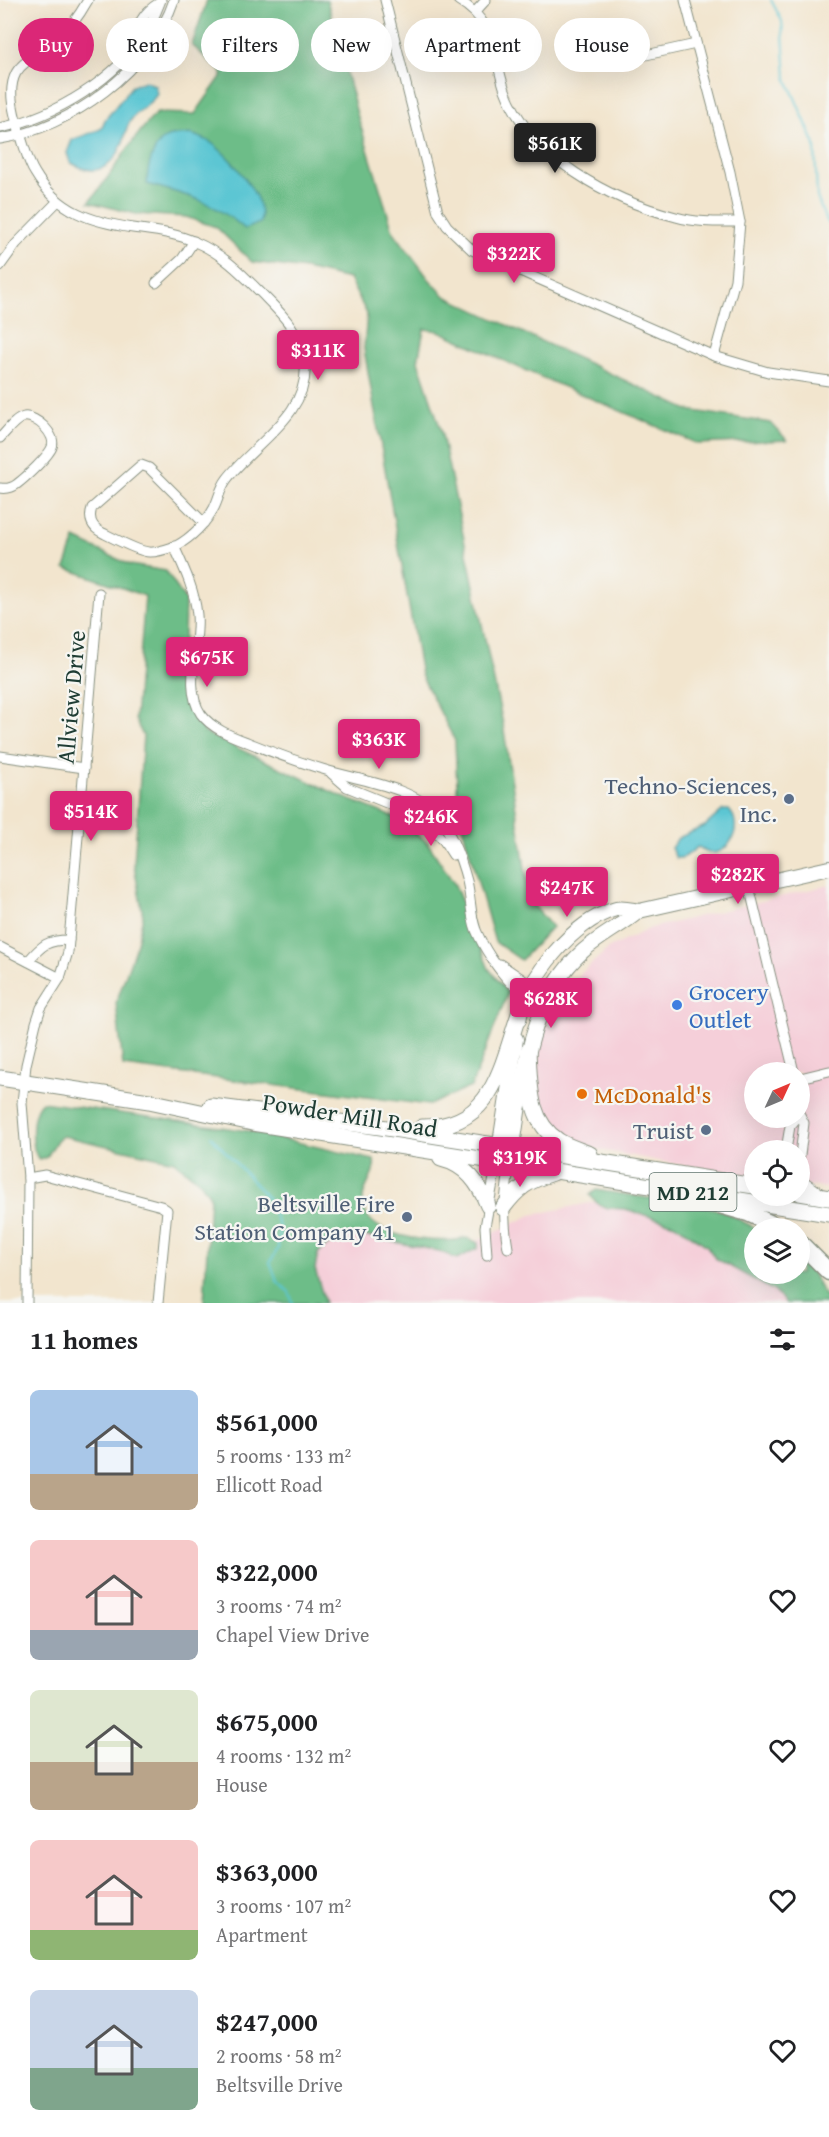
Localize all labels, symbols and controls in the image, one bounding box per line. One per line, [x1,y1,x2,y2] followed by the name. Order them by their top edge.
[18,18,94,72] chip: Buy
[106,18,189,72] chip: Rent
[201,18,299,72] chip: Filters
[311,18,392,72] chip: New
[404,18,542,72] chip: Apartment
[554,18,650,72] chip: House
[513,123,597,174] pin: $561K
[528,128,582,157] text: $561K
[472,233,556,284] pin: $322K
[487,238,541,267] text: $322K
[276,330,360,381] pin: $311K
[291,335,345,364] text: $311K
[48,629,94,765] street label: Allview Drive
[165,637,249,688] pin: $675K
[180,642,234,671] text: $675K
[337,719,421,770] pin: $363K
[352,724,406,753] text: $363K
[604,768,777,831] place label: Techno-Sciences, Inc.
[49,791,133,842] pin: $514K
[782,792,796,806] marker: Techno-Sciences, Inc.
[64,796,118,825] text: $514K
[389,796,473,847] pin: $246K
[404,801,458,830] text: $246K
[696,854,780,905] pin: $282K
[711,859,765,888] text: $282K
[525,867,609,918] pin: $247K
[540,872,594,901] text: $247K
[689,974,769,1037] place label: Grocery Outlet
[509,978,593,1029] pin: $628K
[524,983,578,1012] text: $628K
[670,998,684,1012] marker: Grocery Outlet
[744,1062,810,1128] north arrow
[744,1062,810,1284] map controls
[594,1077,711,1112] place label: McDonald's
[260,1084,440,1146] street label: Powder Mill Road
[575,1087,589,1101] marker: McDonald's
[633,1113,695,1148] place label: Truist
[699,1123,713,1137] marker: Truist
[478,1137,562,1188] pin: $319K
[744,1140,810,1206] button: locate
[493,1142,547,1171] text: $319K
[650,1173,736,1211] road number: MD 212
[194,1186,395,1249] place label: Beltsville Fire Station Company 41
[400,1210,414,1224] marker: Beltsville Fire Station Company 41
[744,1218,810,1284] button: layers
[30,1320,138,1359] text: 11 homes
[766,1323,799,1356] icon: filters
[216,1402,318,1441] text: $561,000
[78,1414,150,1486] icon: home
[766,1434,799,1467] icon: heart
[216,1441,351,1470] text: 5 rooms · 133 m²
[216,1470,322,1499] text: Ellicott Road
[216,1552,318,1591] text: $322,000
[78,1564,150,1636] icon: home
[766,1584,799,1617] icon: heart
[216,1591,342,1620] text: 3 rooms · 74 m²
[216,1620,369,1649] text: Chapel View Drive
[216,1702,318,1741] text: $675,000
[78,1714,150,1786] icon: home
[766,1734,799,1767] icon: heart
[216,1741,351,1770] text: 4 rooms · 132 m²
[216,1770,268,1799] text: House
[216,1852,318,1891] text: $363,000
[78,1864,150,1936] icon: home
[766,1884,799,1917] icon: heart
[216,1891,351,1920] text: 3 rooms · 107 m²
[216,1920,308,1949] text: Apartment
[216,2002,318,2041] text: $247,000
[78,2014,150,2086] icon: home
[766,2034,799,2067] icon: heart
[216,2041,342,2070] text: 2 rooms · 58 m²
[216,2070,343,2099] text: Beltsville Drive

